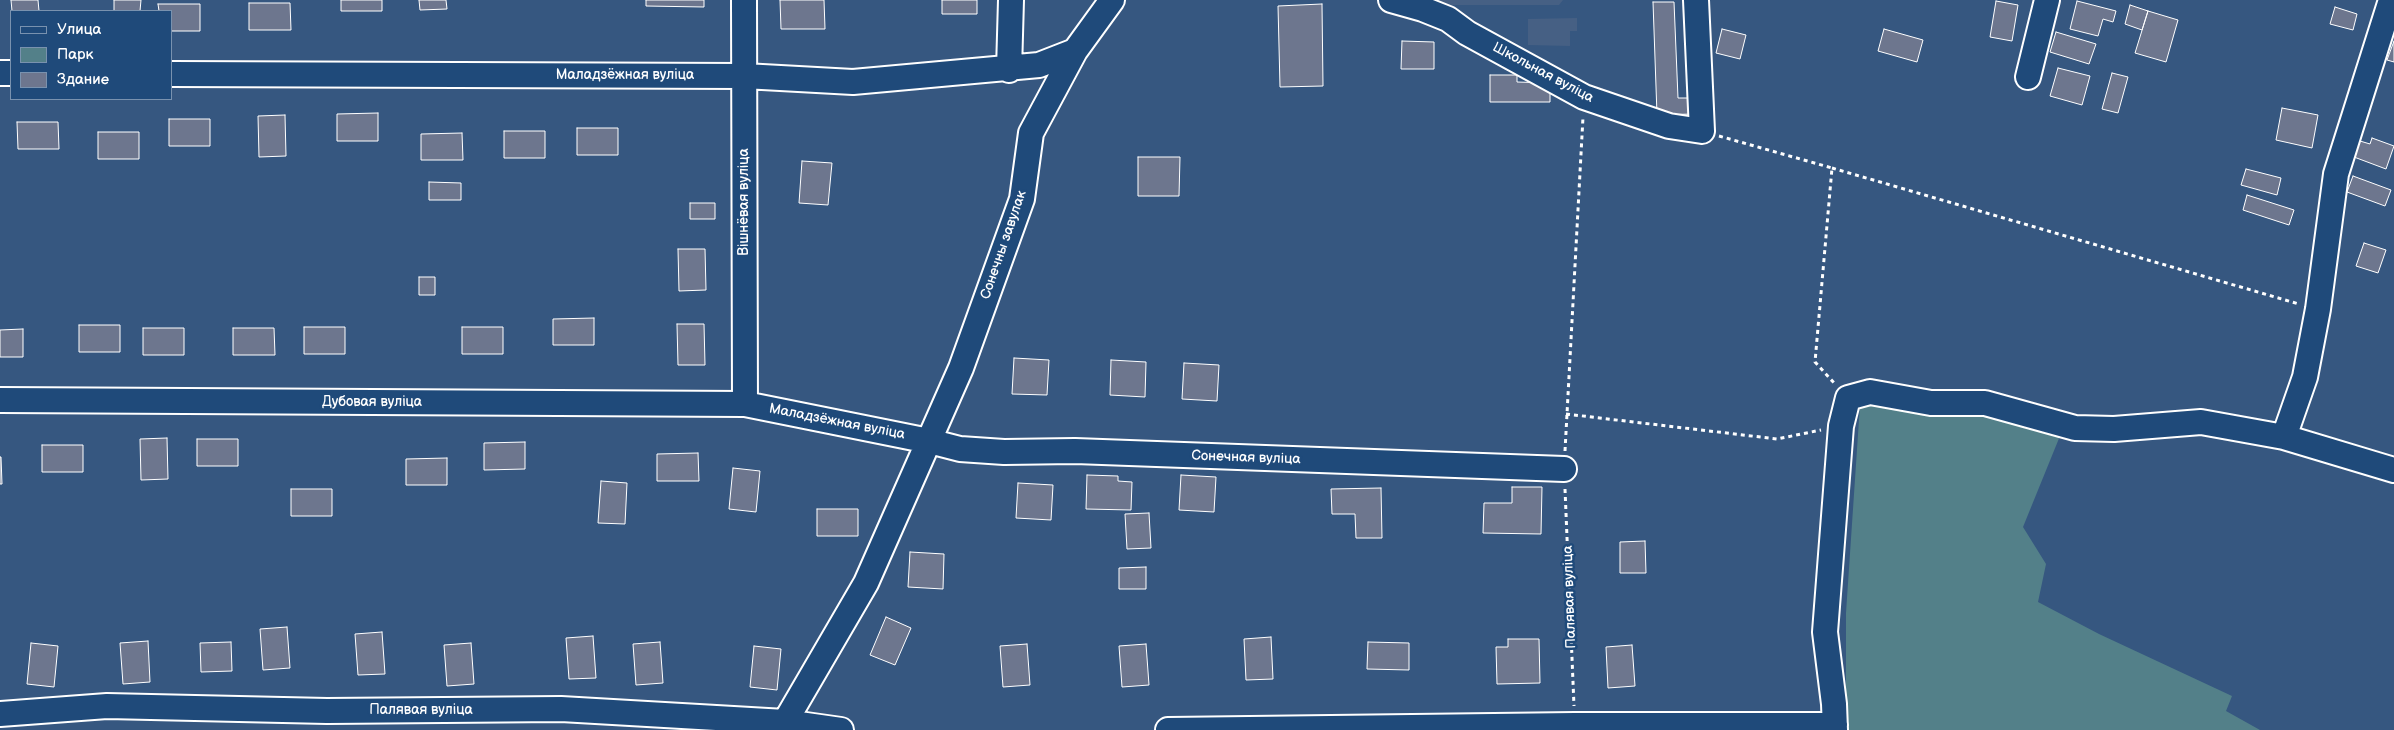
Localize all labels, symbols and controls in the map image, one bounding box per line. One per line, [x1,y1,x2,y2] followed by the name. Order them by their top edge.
[10,10,172,100] legend
[57,20,101,39] text: Улица
[1490,39,1596,107] street label: Школьная вуліца
[57,45,94,64] text: Парк
[556,67,694,83] street label: Маладзёжная вуліца
[57,70,109,89] text: Здание
[736,148,752,256] street label: Вішнёвая вуліца
[978,188,1030,302] street label: Сонечны завулак
[322,394,422,410] street label: Дубовая вуліца
[768,401,906,443] street label: Маладзёжная вуліца
[1191,448,1301,468] street label: Сонечная вуліца
[1560,545,1580,649] street label: Палявая вуліца
[369,702,473,718] street label: Палявая вуліца

